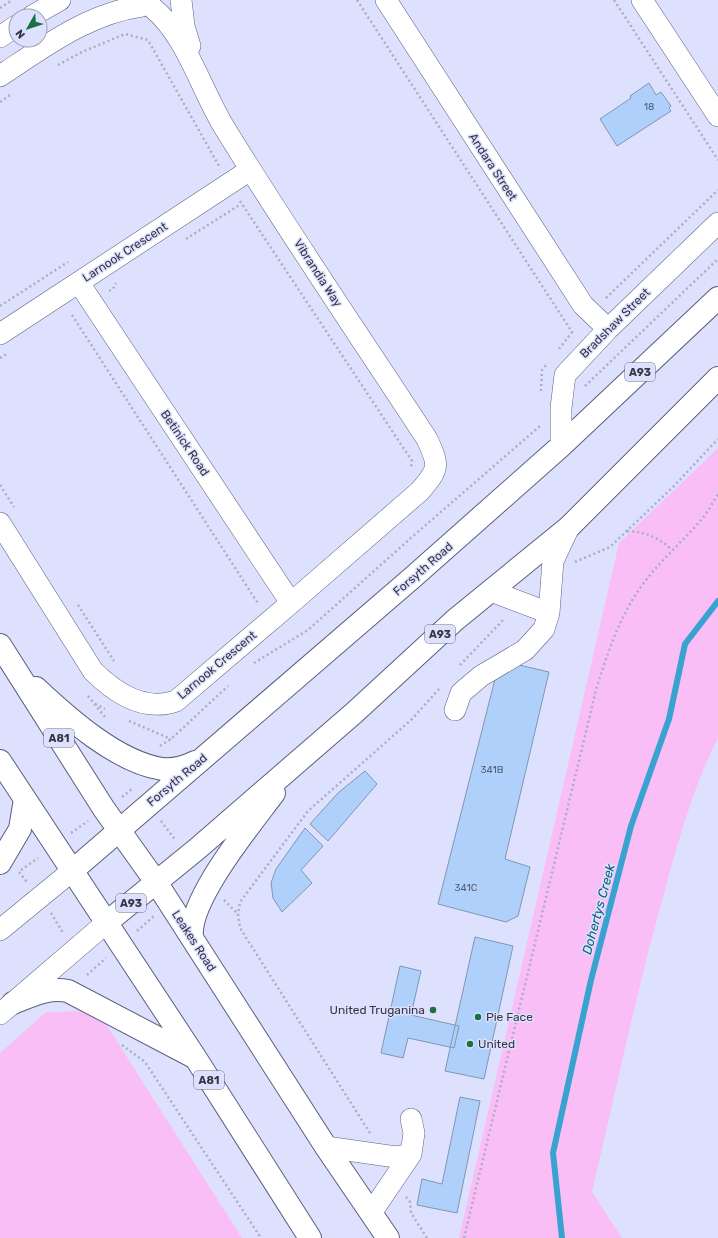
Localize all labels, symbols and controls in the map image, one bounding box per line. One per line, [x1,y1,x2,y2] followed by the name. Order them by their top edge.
[8,8,48,48] north arrow
[13,27,28,41] text: N
[644,101,654,113] house number: 18
[466,131,520,204] street label: Andara Street
[80,219,170,285] street label: Larnook Crescent
[291,236,345,310] street label: Vibrandia Way
[577,285,653,361] street label: Bradshaw Street
[625,363,655,381] road number: A93
[158,407,212,479] street label: Betinick Road
[390,539,456,599] street label: Forsyth Road
[425,625,455,643] road number: A93
[175,628,259,702] street label: Larnook Crescent
[44,729,74,747] road number: A81
[144,751,210,809] street label: Forsyth Road
[481,764,504,776] house number: 341B
[579,862,618,956] water label: Dohertys Creek
[455,882,478,894] house number: 341C
[116,894,146,912] road number: A93
[169,908,219,974] street label: Leakes Road
[330,1003,425,1017] place label: United Truganina
[428,1005,438,1015] marker: United Truganina
[486,1010,533,1024] place label: Pie Face
[473,1012,483,1022] marker: Pie Face
[478,1037,515,1051] place label: United
[465,1039,475,1049] marker: United
[194,1071,224,1089] road number: A81

